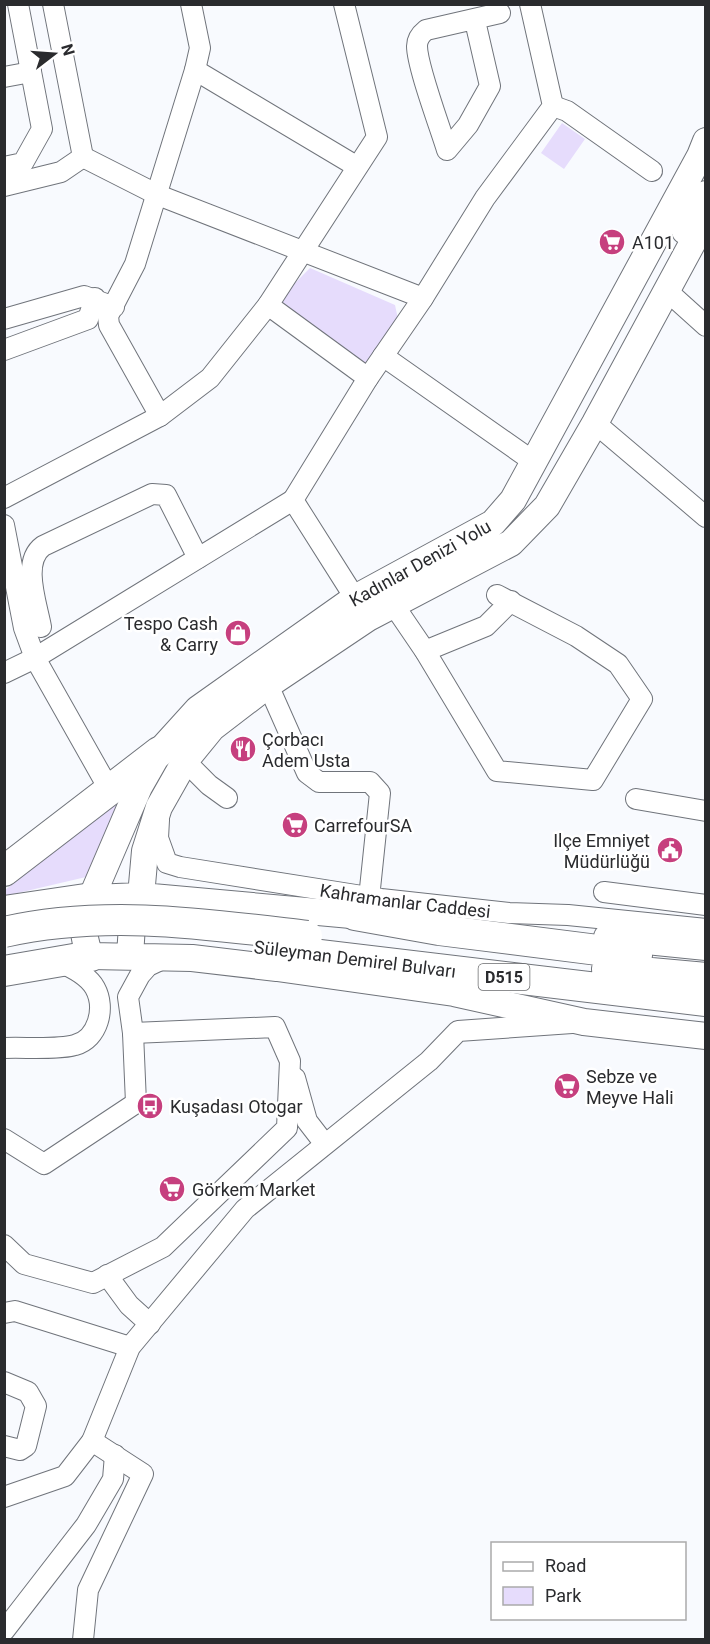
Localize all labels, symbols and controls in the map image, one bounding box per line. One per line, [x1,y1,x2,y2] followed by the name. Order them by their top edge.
[24,24,84,84] north arrow
[57,42,79,58] text: N
[597,227,627,257] supermarket icon: A101
[632,232,674,253] place label: A101
[346,515,494,611] street label: Kadınlar Denizi Yolu
[124,613,218,655] place label: Tespo Cash & Carry
[223,618,253,648] shop icon: Tespo Cash & Carry
[262,729,350,771] place label: Çorbacı Adem Usta
[228,734,258,764] restaurant icon: Çorbacı Adem Usta
[280,810,310,840] supermarket icon: CarrefourSA
[314,815,412,836] place label: CarrefourSA
[553,830,650,872] place label: Ilçe Emniyet Müdürlüğü
[655,835,685,865] public building icon: Ilçe Emniyet Müdürlüğü
[318,879,492,921] street label: Kahramanlar Caddesi
[253,936,457,982] street label: Süleyman Demirel Bulvarı
[478,964,530,990] road number: D515
[586,1066,674,1108] place label: Sebze ve Meyve Hali
[552,1071,582,1101] supermarket icon: Sebze ve Meyve Hali
[135,1091,165,1121] bus stop icon: Kuşadası Otogar
[170,1096,303,1117] place label: Kuşadası Otogar
[157,1174,187,1204] supermarket icon: Görkem Market
[192,1179,315,1200] place label: Görkem Market
[491,1542,686,1620] legend
[545,1555,586,1576] text: Road
[545,1585,582,1606] text: Park

